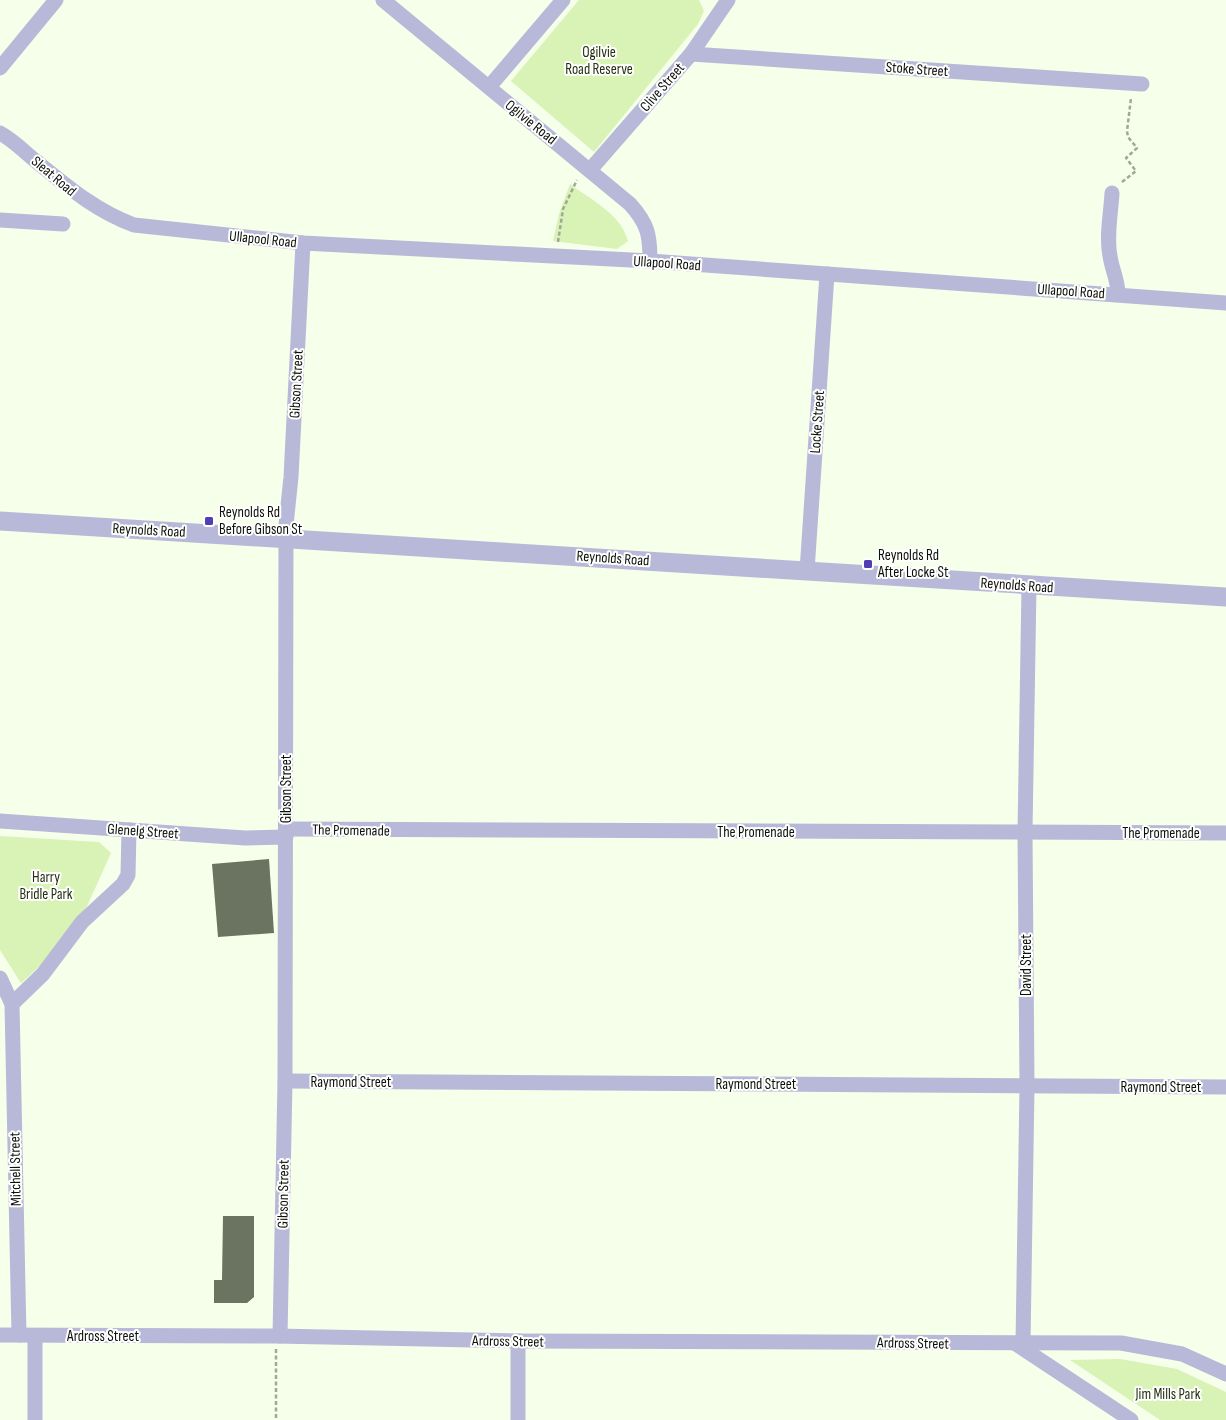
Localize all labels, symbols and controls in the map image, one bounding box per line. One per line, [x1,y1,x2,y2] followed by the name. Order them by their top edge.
[565,43,633,79] park label: Ogilvie Road Reserve
[885,58,949,81] street label: Stoke Street
[636,59,689,116] street label: Clive Street
[501,96,560,149] street label: Ogilvie Road
[27,152,80,201] street label: Sleat Road
[228,227,298,252] street label: Ullapool Road
[633,252,701,275] street label: Ullapool Road
[1037,280,1105,303] street label: Ullapool Road
[285,349,308,419] street label: Gibson Street
[806,389,829,454] street label: Locke Street
[219,503,303,539] place label: Reynolds Rd Before Gibson St
[203,515,215,527] marker: Reynolds Rd Before Gibson St
[112,519,186,542] street label: Reynolds Road
[576,546,650,571] street label: Reynolds Road
[877,546,949,582] place label: Reynolds Rd After Locke St
[862,558,874,570] marker: Reynolds Rd After Locke St
[980,573,1054,598] street label: Reynolds Road
[277,754,296,823] street label: Gibson Street
[107,820,180,844] street label: Glenelg Street
[312,820,390,841] street label: The Promenade
[717,823,795,842] street label: The Promenade
[1122,824,1200,843] street label: The Promenade
[19,868,73,904] park label: Harry Bridle Park
[1017,934,1036,996] street label: David Street
[311,1073,392,1092] street label: Raymond Street
[716,1075,797,1094] street label: Raymond Street
[1121,1078,1202,1097] street label: Raymond Street
[5,1131,26,1206] street label: Mitchell Street
[273,1159,294,1228] street label: Gibson Street
[66,1327,139,1346] street label: Ardross Street
[471,1331,545,1352] street label: Ardross Street
[876,1333,950,1354] street label: Ardross Street
[1135,1385,1201,1404] park label: Jim Mills Park

